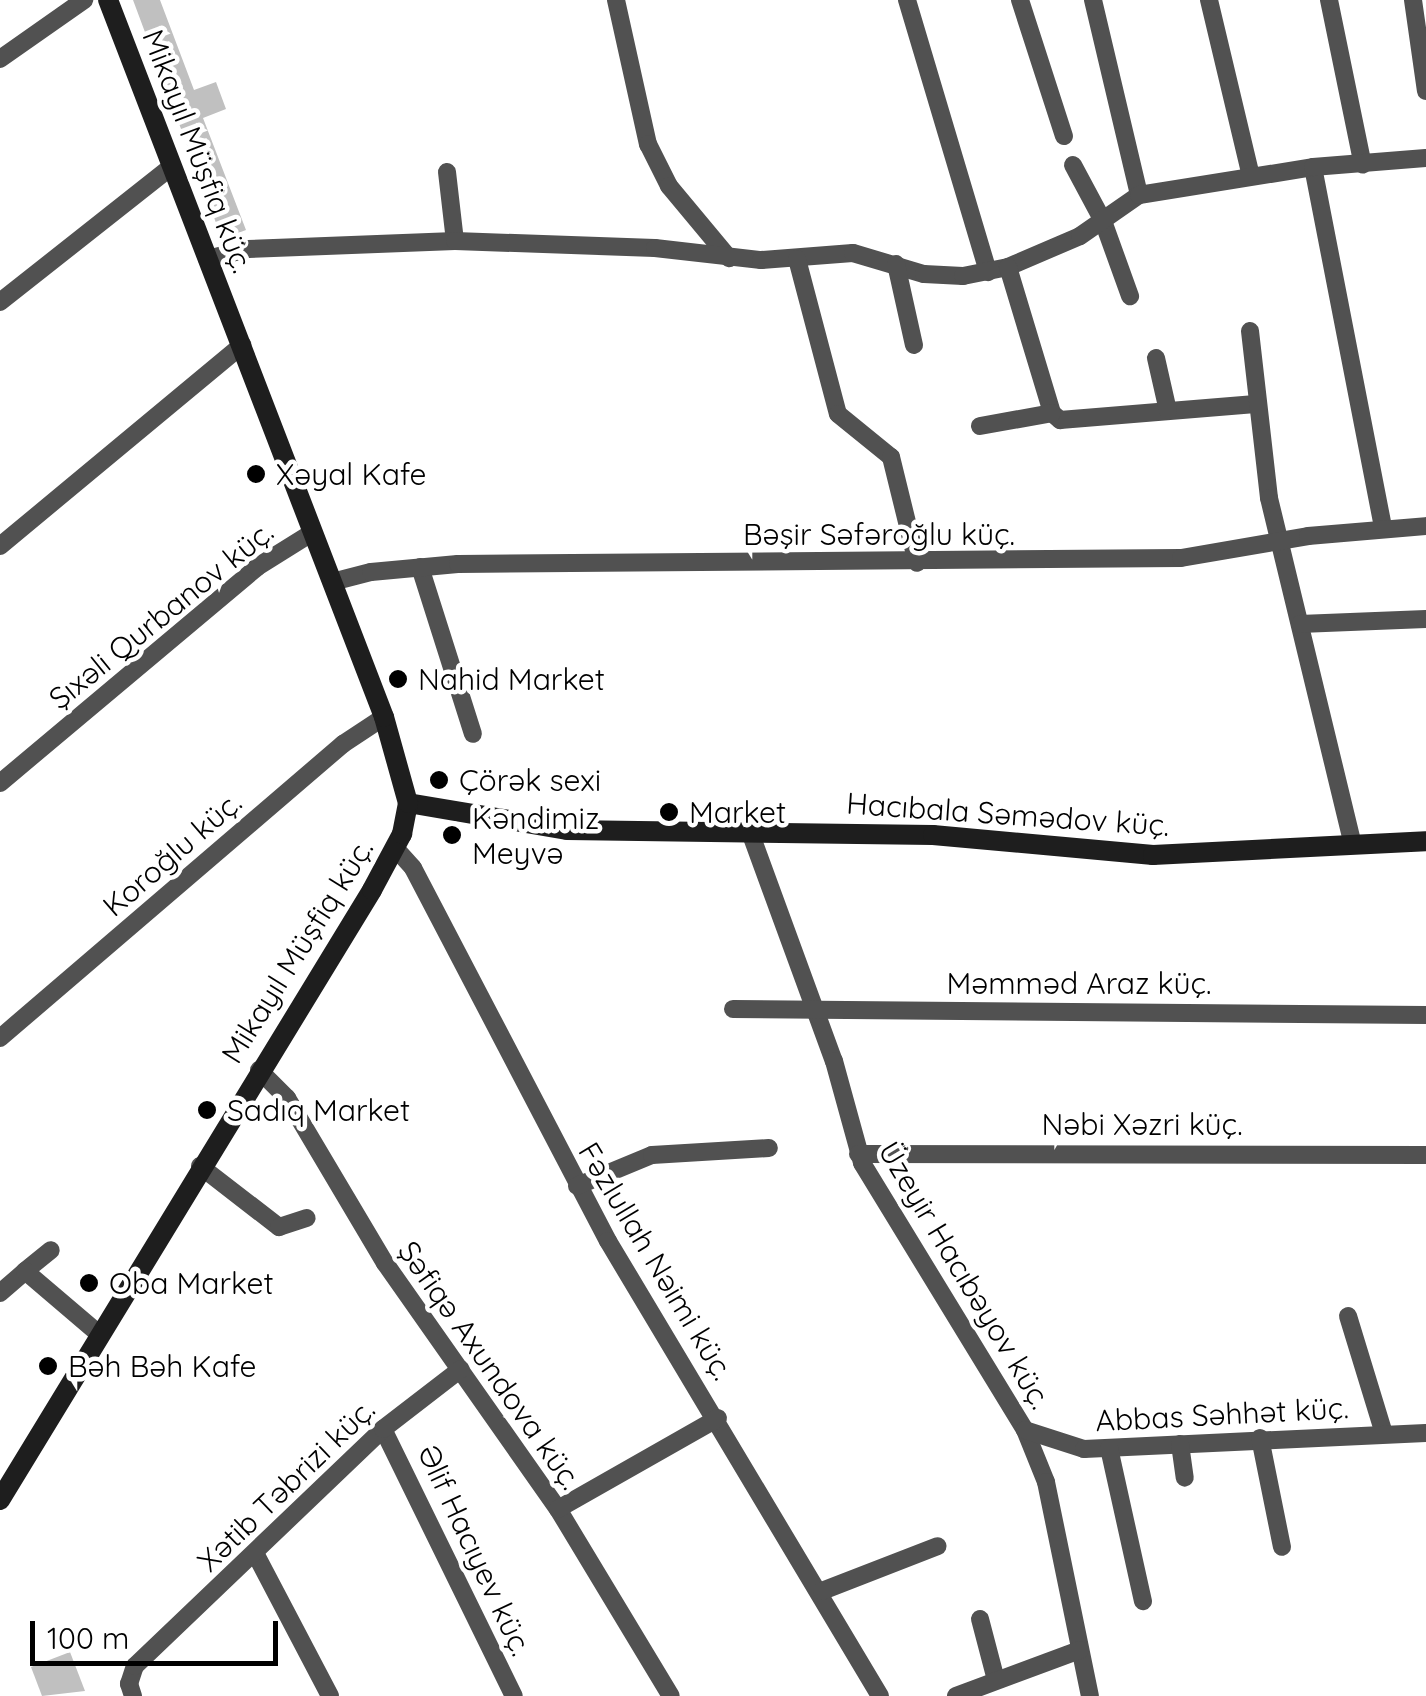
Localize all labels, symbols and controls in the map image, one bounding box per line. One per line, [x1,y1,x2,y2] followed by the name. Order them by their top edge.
[135,24,261,278] street label: Mikayıl Müşfiq küç.
[276,456,426,492] place label: Xəyal Kafe
[245,463,267,485] marker: Xəyal Kafe
[42,514,280,716] street label: Şıxəli Qurbanov küç.
[743,516,1015,552] street label: Bəşir Səfəroğlu küç.
[418,661,605,697] place label: Nahid Market
[387,668,409,690] marker: Nahid Market
[459,762,601,798] place label: Çörək sexi
[428,769,450,791] marker: Çörək sexi
[96,784,248,924] street label: Koroğlu küç.
[845,785,1171,843] street label: Hacıbala Səmədov küç.
[689,794,786,830] place label: Market
[472,800,599,870] place label: Kəndimiz Meyvə
[658,801,680,823] marker: Market
[441,824,463,846] marker: Kəndimiz Meyvə
[214,832,380,1070] street label: Mikayıl Müşfiq küç.
[946,965,1212,1001] street label: Məmməd Araz küç.
[227,1092,410,1128] place label: Sadıq Market
[196,1099,218,1121] marker: Sadıq Market
[1041,1106,1243,1142] street label: Nəbi Xəzri küç.
[871,1135,1059,1415] street label: Üzeyir Hacıbəyov küç.
[571,1136,741,1386] street label: Fəzlullah Nəimi küç.
[391,1234,589,1496] street label: Şəfiqə Axundova küç.
[109,1265,274,1301] place label: Oba Market
[78,1272,100,1294] marker: Oba Market
[68,1348,256,1384] place label: Bəh Bəh Kafe
[37,1355,59,1377] marker: Bəh Bəh Kafe
[1095,1389,1349,1439] street label: Abbas Səhhət küç.
[190,1391,382,1579] street label: Xətib Təbrizi küç.
[410,1439,540,1661] street label: Əlif Hacıyev küç.
[35,1601,282,1663] scale bar
[47,1619,129,1657] text: 100 m

